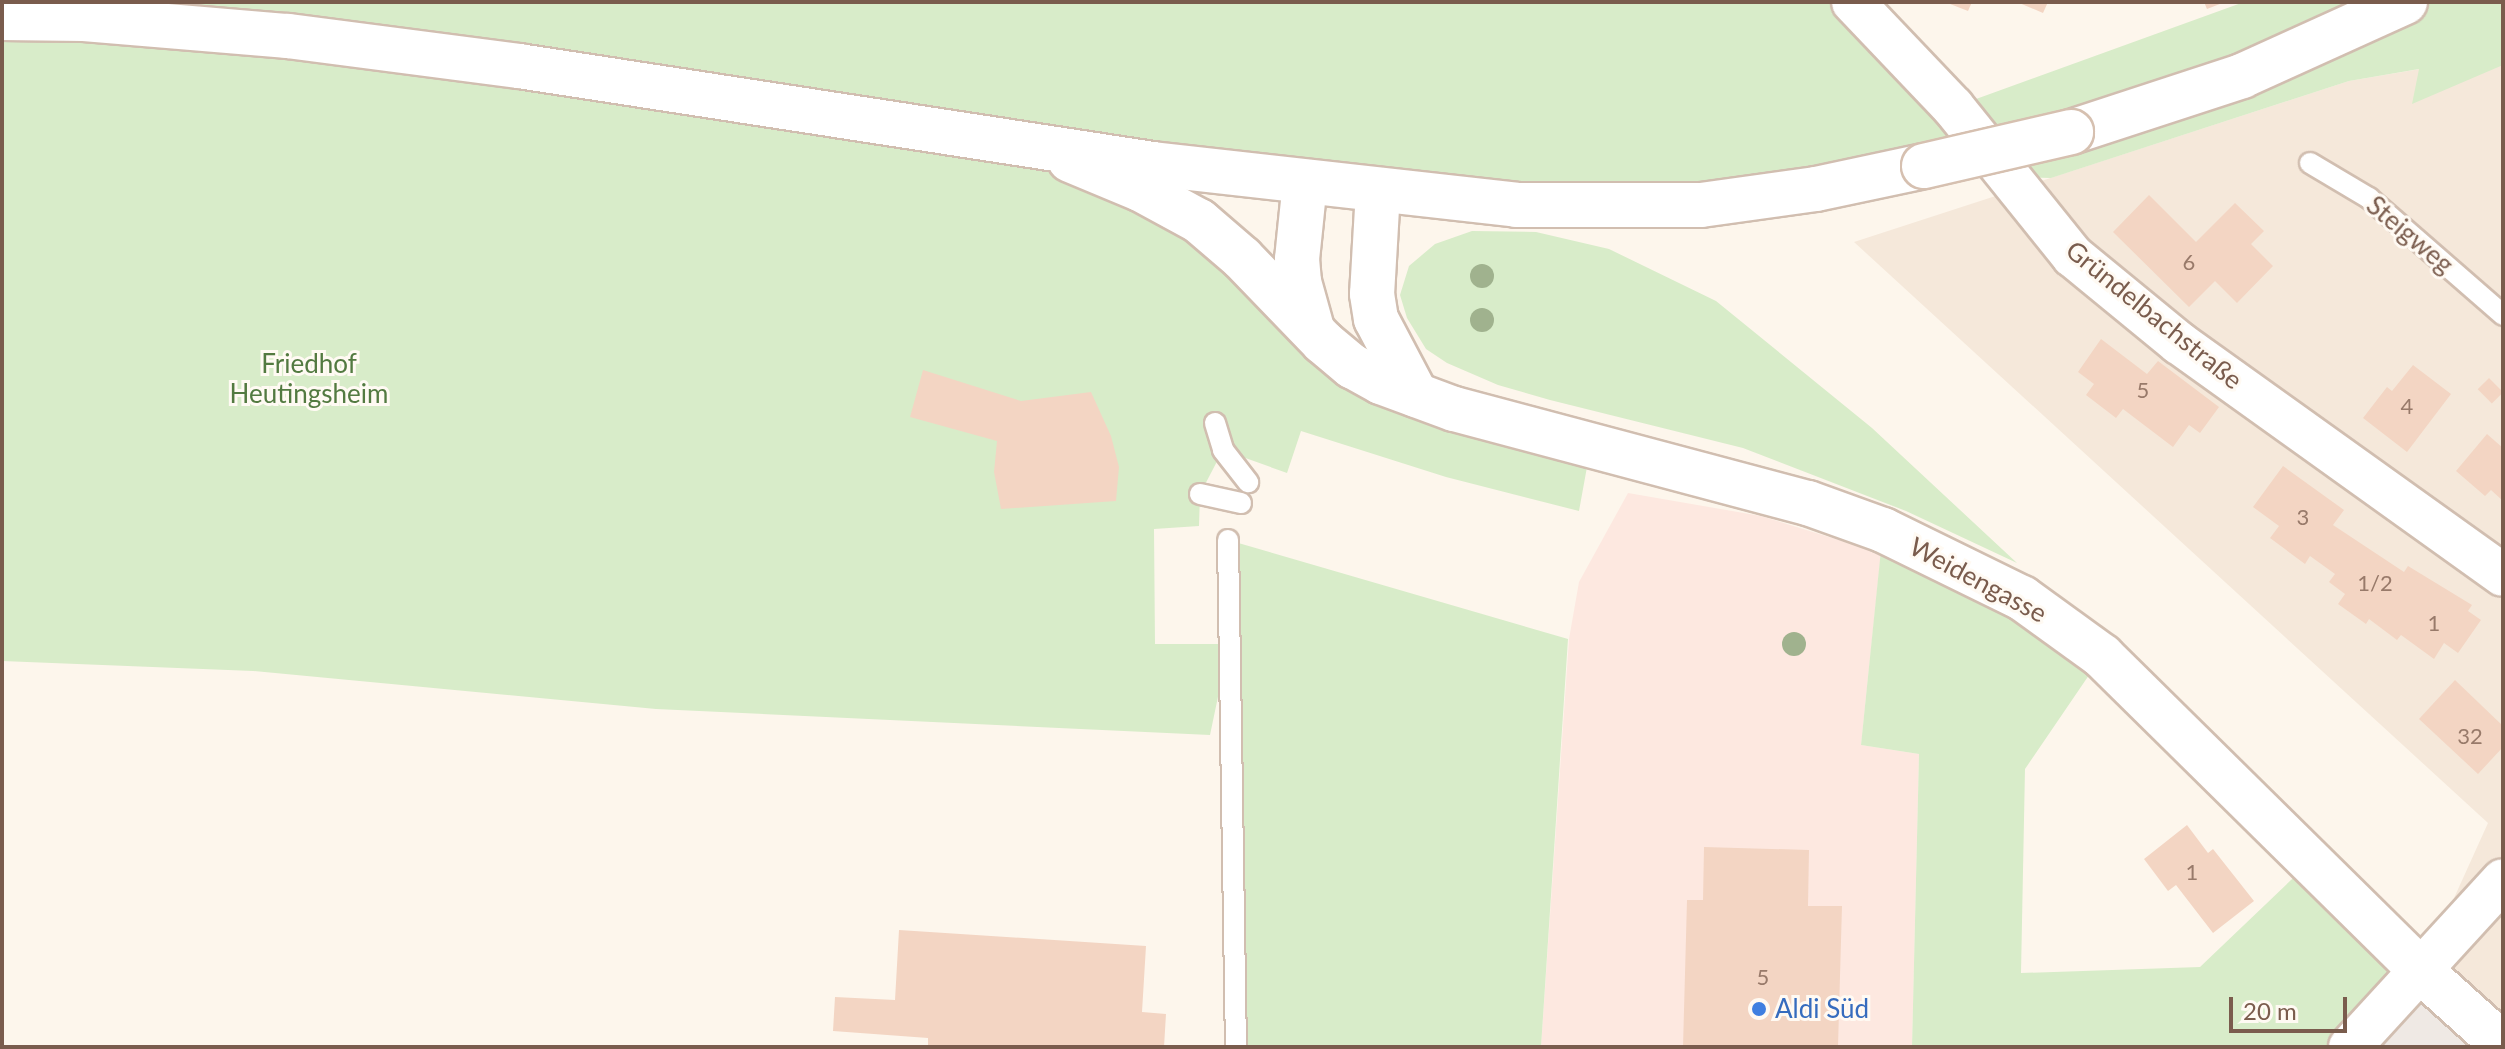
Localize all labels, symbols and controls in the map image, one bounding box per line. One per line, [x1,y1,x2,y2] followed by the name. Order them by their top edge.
[2360,190,2460,280] street label: Steigweg
[2060,234,2248,396] street label: Gründelbachstraße
[2183,249,2195,275] house number: 6
[230,348,388,410] park label: Friedhof Heutingsheim
[2137,377,2149,403] house number: 5
[2401,393,2413,419] house number: 4
[2297,504,2309,530] house number: 3
[1904,531,2052,629] street label: Weidengasse
[2357,570,2393,596] house number: 1/2
[2428,610,2440,636] house number: 1
[2457,723,2483,749] house number: 32
[2186,859,2198,885] house number: 1
[1757,964,1769,990] house number: 5
[2233,981,2351,1031] scale bar
[1775,993,1869,1025] place label: Aldi Süd
[2243,996,2297,1025] text: 20 m
[1750,1000,1768,1018] marker: Aldi Süd

